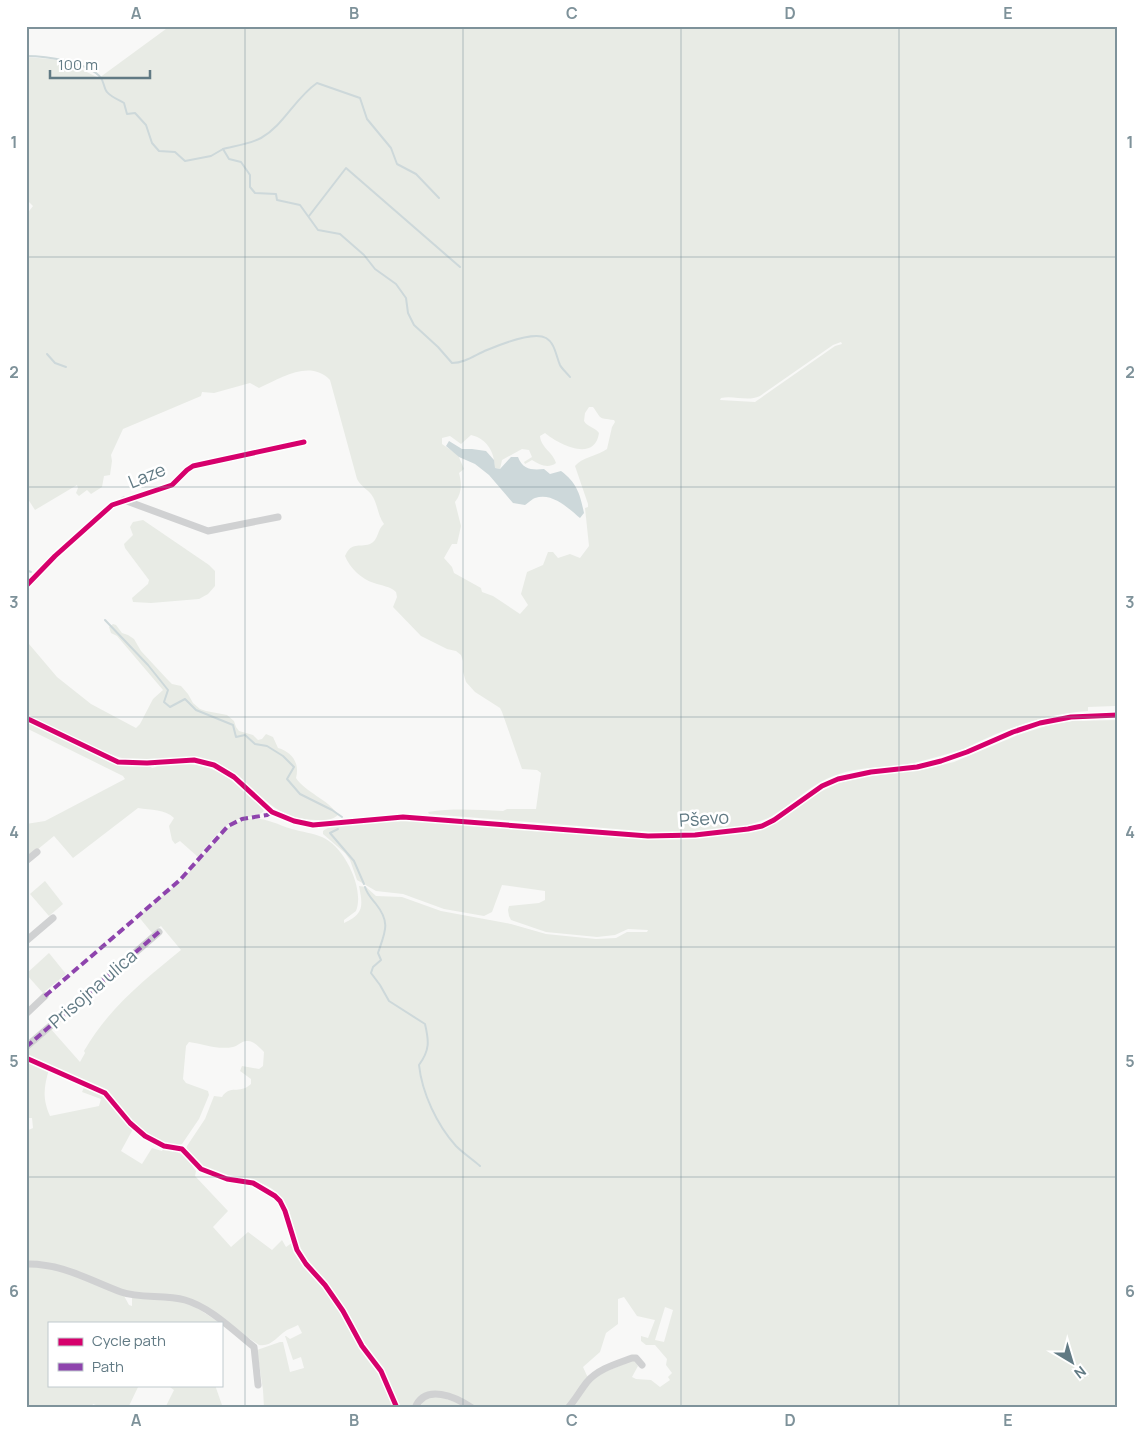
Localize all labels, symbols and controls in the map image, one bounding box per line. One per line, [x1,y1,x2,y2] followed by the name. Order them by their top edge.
[131,2,142,24] text: A
[349,2,359,24] text: B
[566,2,578,24] text: C
[784,2,796,24] text: D
[1003,2,1013,24] text: E
[50,48,150,80] scale bar
[58,54,98,75] text: 100 m
[10,131,18,153] text: 1
[1126,131,1134,153] text: 1
[9,361,19,383] text: 2
[1125,361,1135,383] text: 2
[124,457,169,493] street label: Laze
[9,591,19,613] text: 3
[1125,591,1135,613] text: 3
[678,804,730,832] street label: Pševo
[9,821,19,843] text: 4
[1125,821,1135,843] text: 4
[43,943,142,1033] street label: Prisojna ulica
[9,1050,19,1072] text: 5
[1125,1050,1135,1072] text: 5
[9,1280,19,1302] text: 6
[1125,1280,1135,1302] text: 6
[48,1322,222,1386] legend
[92,1330,166,1351] text: Cycle path
[1046,1336,1096,1386] north arrow
[92,1356,124,1377] text: Path
[1070,1362,1090,1383] text: N
[131,1409,142,1431] text: A
[349,1409,359,1431] text: B
[566,1409,578,1431] text: C
[784,1409,796,1431] text: D
[1003,1409,1013,1431] text: E

